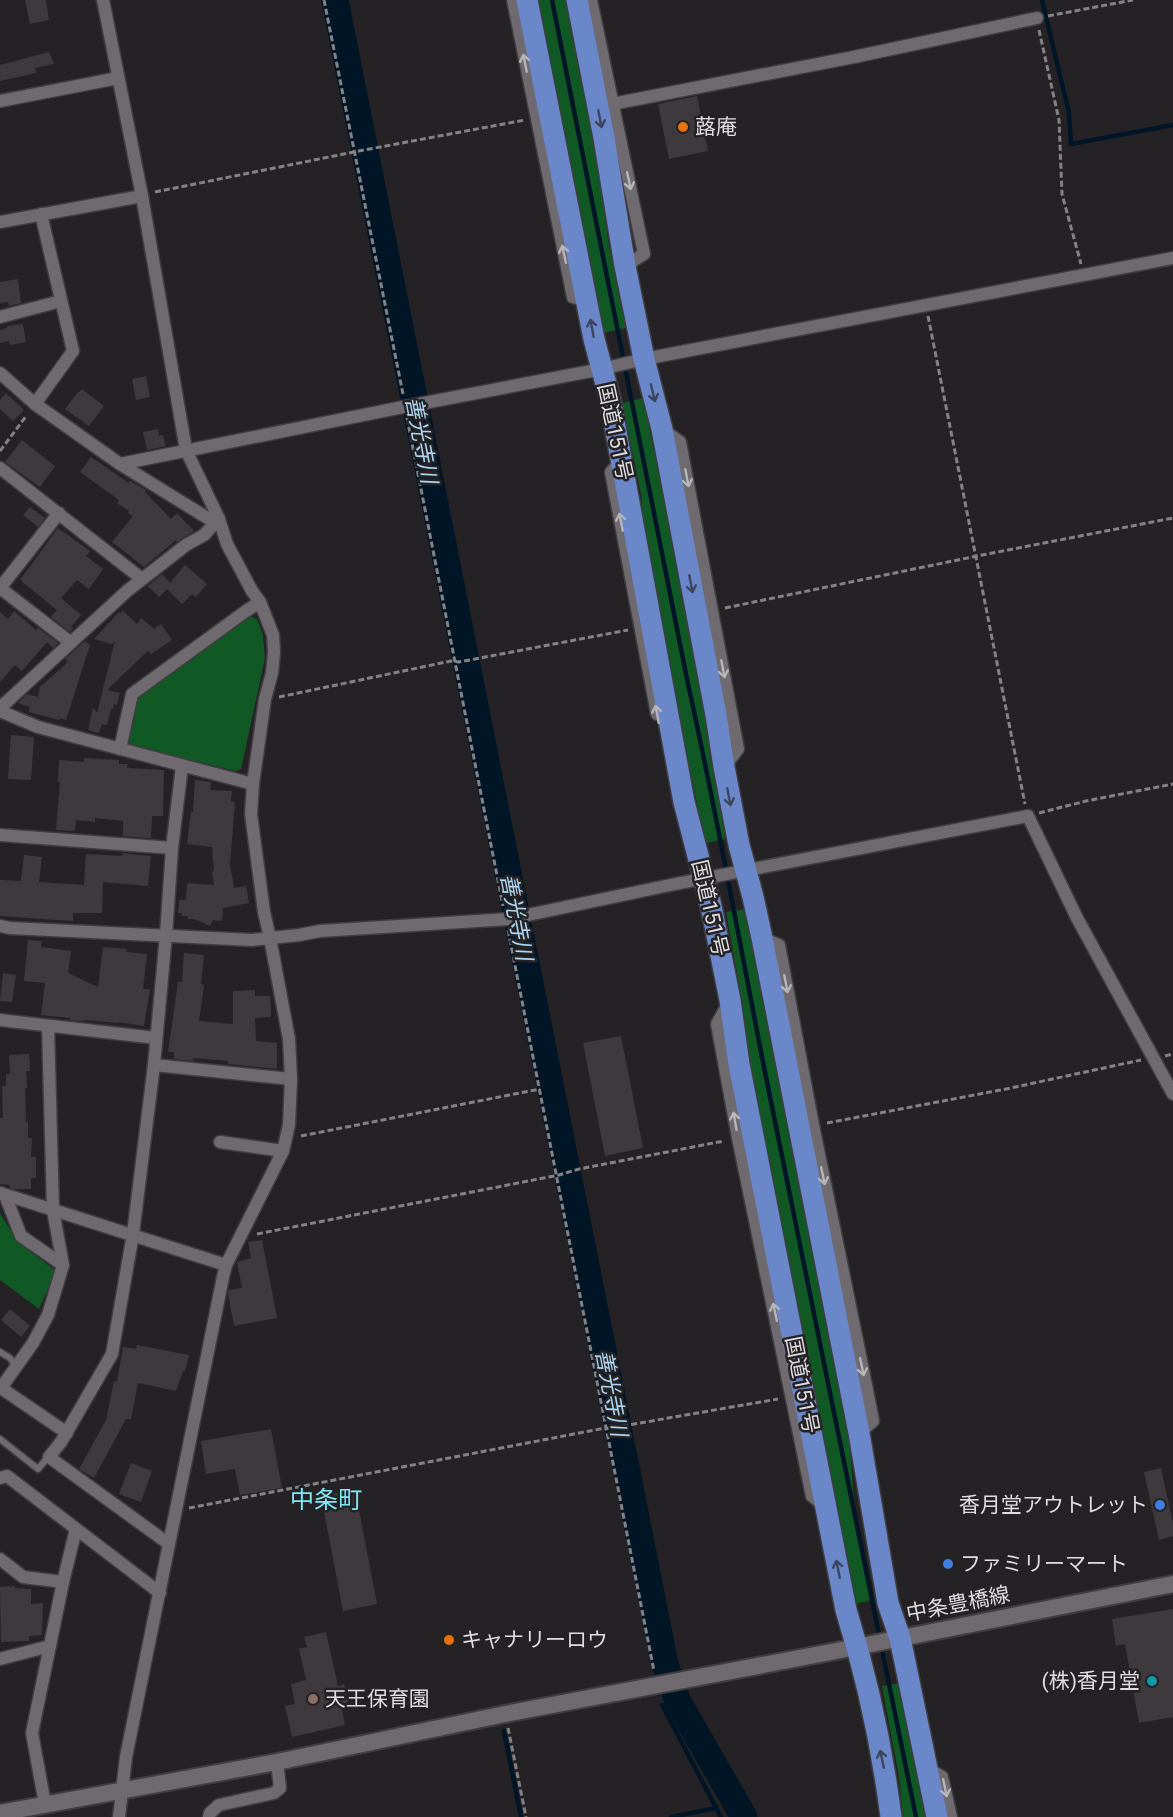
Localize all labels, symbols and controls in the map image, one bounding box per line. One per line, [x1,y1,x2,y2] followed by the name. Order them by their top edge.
[519,53,530,73] one-way arrow
[595,109,606,129] one-way arrow
[695,115,737,139] place label: 蕗庵
[676,120,690,134] marker: 蕗庵
[623,171,635,190] one-way arrow
[558,244,570,263] one-way arrow
[587,319,598,338] one-way arrow
[593,381,637,483] street label: 国道151号
[648,383,659,402] one-way arrow
[401,395,443,488] water label: 善光寺川
[682,467,693,487] one-way arrow
[615,513,626,533] one-way arrow
[686,574,697,593] one-way arrow
[718,659,729,678] one-way arrow
[651,705,662,724] one-way arrow
[724,786,735,806] one-way arrow
[687,857,733,959] street label: 国道151号
[496,872,538,965] water label: 善光寺川
[781,974,792,994] one-way arrow
[729,1112,740,1131] one-way arrow
[818,1166,829,1185] one-way arrow
[768,1303,780,1322] one-way arrow
[781,1334,823,1436] street label: 国道151号
[591,1348,633,1441] water label: 善光寺川
[857,1357,868,1376] one-way arrow
[290,1486,362,1514] district label: 中条町
[959,1493,1148,1517] place label: 香月堂アウトレット
[1153,1498,1167,1512] marker: 香月堂アウトレット
[960,1552,1128,1576] place label: ファミリーマート
[941,1557,955,1571] marker: ファミリーマート
[832,1560,843,1580] one-way arrow
[904,1582,1012,1626] street label: 中条豊橋線
[461,1628,608,1652] place label: キャナリーロウ
[442,1633,456,1647] marker: キャナリーロウ
[1042,1669,1140,1693] place label: (株)香月堂
[1145,1674,1159,1688] marker: (株)香月堂
[325,1687,430,1711] place label: 天王保育園
[306,1692,320,1706] marker: 天王保育園
[876,1750,887,1770] one-way arrow
[939,1779,951,1798] one-way arrow

